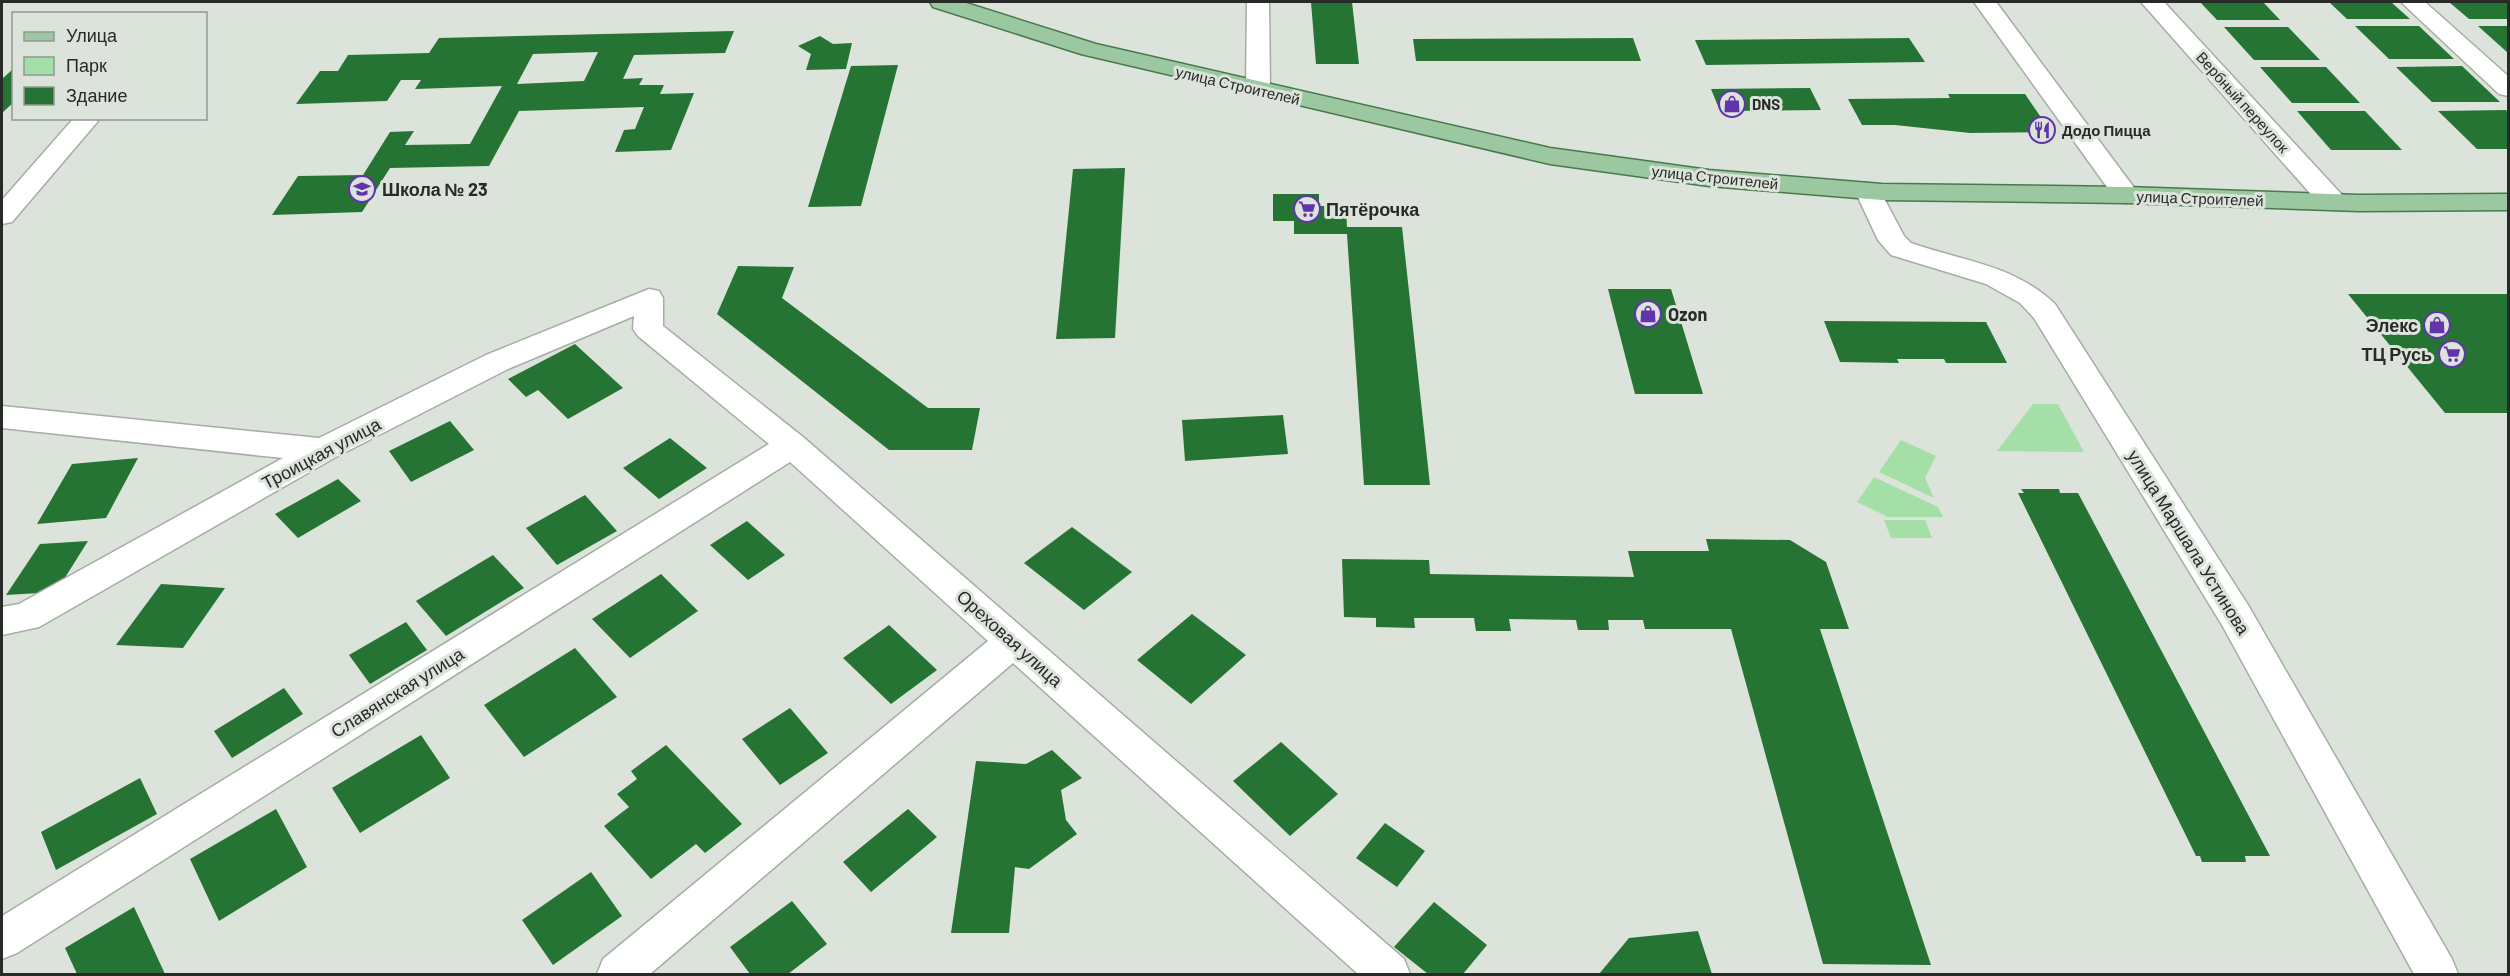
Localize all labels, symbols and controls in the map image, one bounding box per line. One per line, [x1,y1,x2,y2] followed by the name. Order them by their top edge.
[12,12,207,120] legend
[66,24,118,46] text: Улица
[2193,48,2293,157] street label: Вербный переулок
[66,54,107,76] text: Парк
[1174,62,1302,108] street label: улица Строителей
[66,84,127,106] text: Здание
[1717,89,1747,119] shop icon: DNS
[1752,95,1780,113] place label: DNS
[2027,115,2057,145] restaurant icon: Додо Пицца
[2062,121,2151,139] place label: Додо Пицца
[1651,161,1779,193] street label: улица Строителей
[347,174,377,204] school or university icon: Школа № 23
[382,178,488,200] place label: Школа № 23
[2136,187,2264,209] street label: улица Строителей
[1292,194,1322,224] supermarket icon: Пятёрочка
[1326,198,1420,220] place label: Пятёрочка
[1633,299,1663,329] shop icon: Ozon
[1668,303,1707,325] place label: Ozon
[2422,310,2452,340] shop icon: Элекс
[2366,314,2418,336] place label: Элекс
[2437,339,2467,369] supermarket icon: ТЦ Русь
[2362,343,2432,365] place label: ТЦ Русь
[258,412,385,494] street label: Троицкая улица
[2123,446,2255,639] street label: улица Маршала Устинова
[953,585,1068,692] street label: Ореховая улица
[326,642,468,742] street label: Славянская улица

